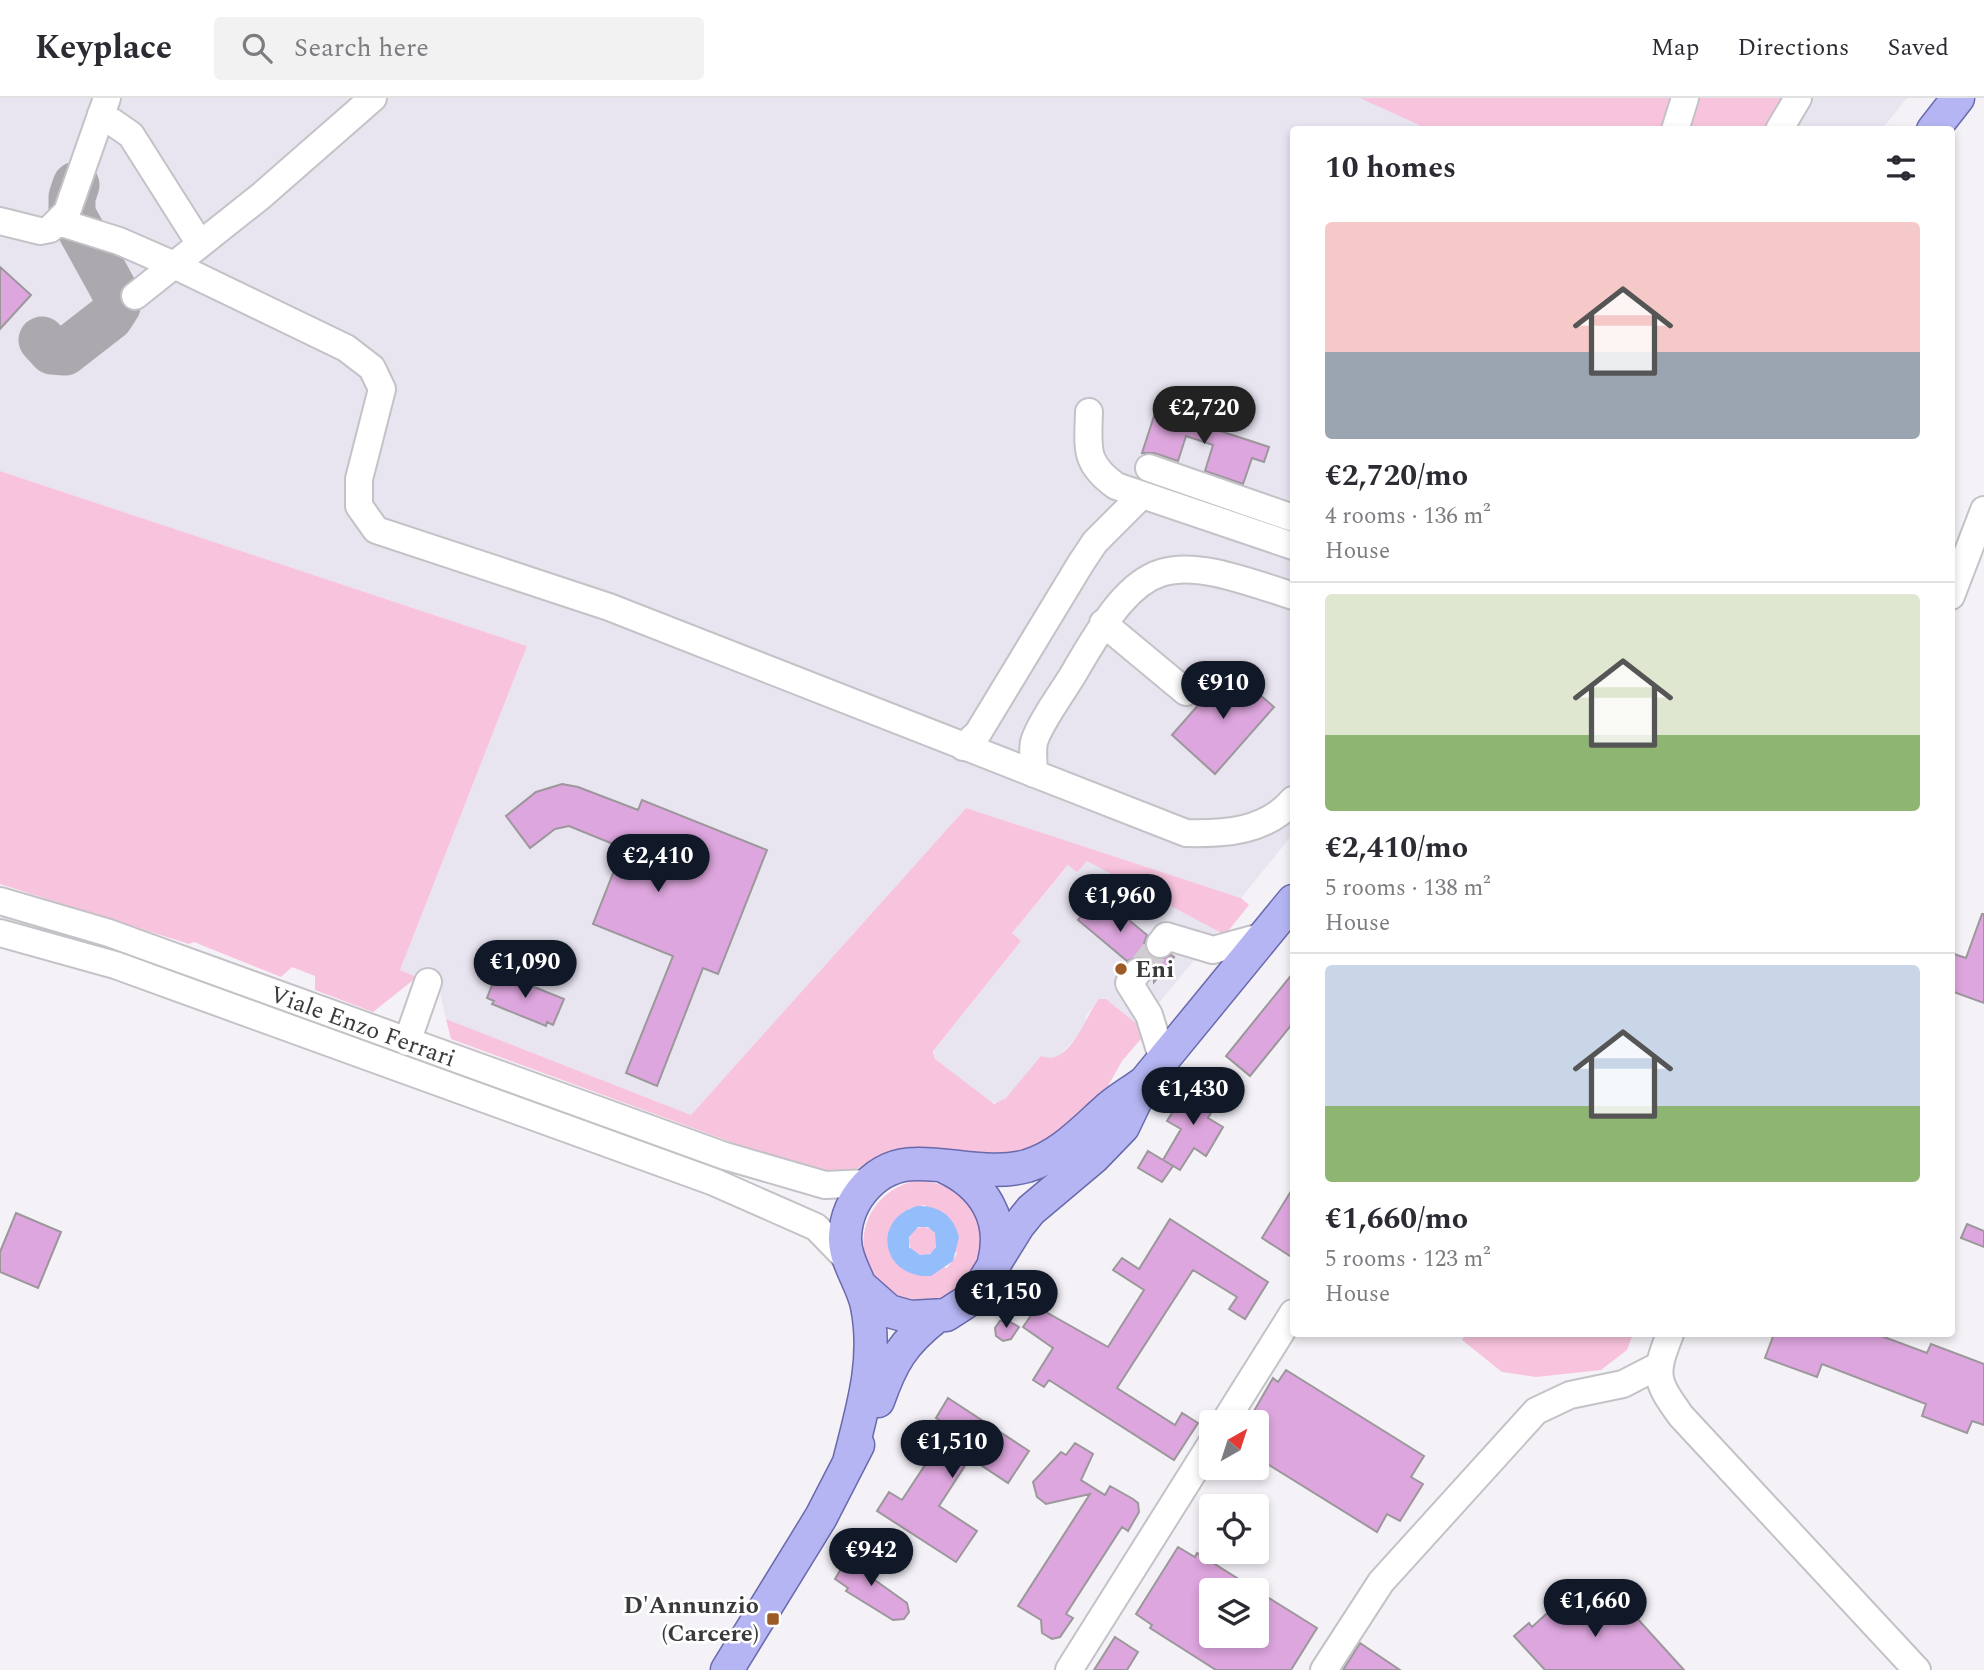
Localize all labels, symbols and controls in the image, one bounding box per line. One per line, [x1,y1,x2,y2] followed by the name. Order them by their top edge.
[214,17,704,80] search box
[35,23,172,73] text: Keyplace
[294,28,429,68] text: Search here
[238,29,276,67] icon: search
[1651,30,1699,66] text: Map
[1737,30,1849,66] text: Directions
[1887,30,1949,66] text: Saved
[1325,145,1456,191] text: 10 homes
[1882,149,1920,187] icon: filters
[1560,268,1686,394] icon: home
[1147,386,1261,446] pin: €2,720
[1169,391,1239,426] text: €2,720
[1325,453,1468,499] text: €2,720/mo
[1325,499,1491,534] text: 4 rooms · 136 m²
[1325,534,1390,569] text: House
[1560,640,1686,766] icon: home
[1182,662,1264,721] pin: €910
[1197,666,1249,701] text: €910
[1325,825,1468,871] text: €2,410/mo
[601,834,715,894] pin: €2,410
[623,839,693,874] text: €2,410
[1325,871,1491,906] text: 5 rooms · 138 m²
[1063,874,1177,934] pin: €1,960
[1085,879,1155,914] text: €1,960
[1325,906,1390,941] text: House
[468,940,582,1000] pin: €1,090
[490,945,560,980] text: €1,090
[1135,952,1174,988] place label: Eni
[1113,961,1129,977] marker: Eni
[265,977,460,1077] street label: Viale Enzo Ferrari
[1560,1011,1686,1137] icon: home
[1136,1068,1250,1127] pin: €1,430
[1158,1072,1228,1107] text: €1,430
[1325,1196,1468,1242] text: €1,660/mo
[1325,1242,1491,1277] text: 5 rooms · 123 m²
[949,1270,1063,1330] pin: €1,150
[971,1275,1041,1310] text: €1,150
[1325,1277,1390,1312] text: House
[1199,1410,1269,1480] north arrow
[1199,1410,1269,1648] map controls
[895,1420,1009,1480] pin: €1,510
[917,1425,987,1460] text: €1,510
[1199,1494,1269,1564] button: locate
[830,1528,912,1588] pin: €942
[845,1533,897,1568] text: €942
[1199,1578,1269,1648] button: layers
[1538,1580,1652,1639] pin: €1,660
[1560,1584,1630,1619] text: €1,660
[623,1588,759,1652] place label: D'Annunzio (Carcere)
[765,1611,781,1627] marker: D'Annunzio (Carcere)

